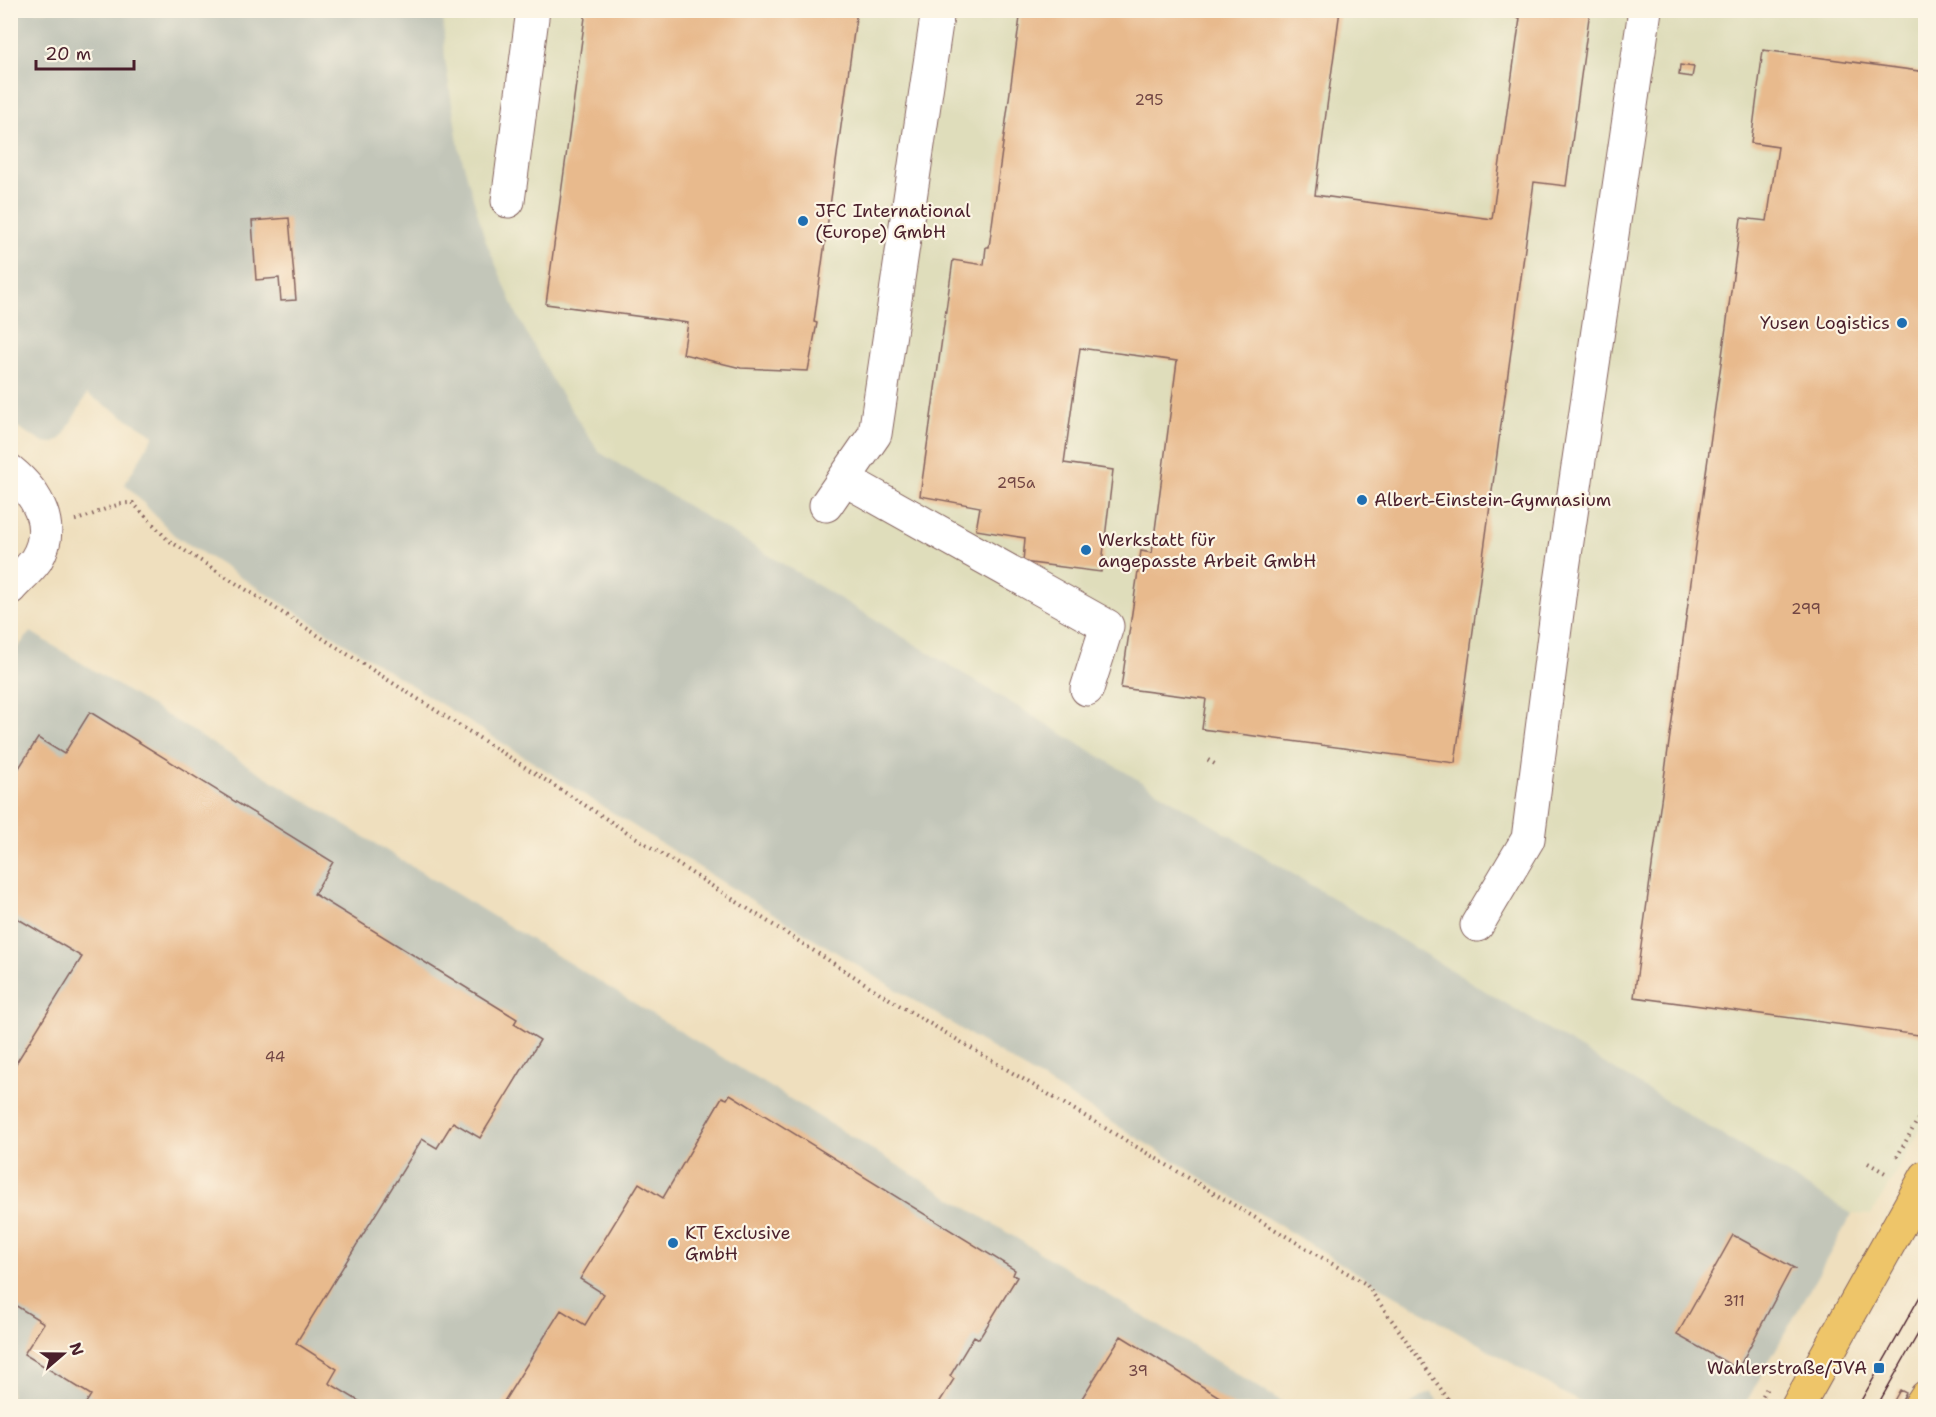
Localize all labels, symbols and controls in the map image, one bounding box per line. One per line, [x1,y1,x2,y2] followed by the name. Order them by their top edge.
[36,33,134,71] scale bar
[45,42,91,66] text: 20 m
[1134,90,1164,110] house number: 295
[815,199,971,244] place label: JFC International (Europe) GmbH
[796,214,810,228] marker: JFC International (Europe) GmbH
[1760,311,1890,335] place label: Yusen Logistics
[1895,316,1909,330] marker: Yusen Logistics
[997,473,1036,493] house number: 295a
[1374,488,1611,512] place label: Albert-Einstein-Gymnasium
[1355,493,1369,507] marker: Albert-Einstein-Gymnasium
[1098,528,1316,573] place label: Werkstatt für angepasste Arbeit GmbH
[1079,543,1093,557] marker: Werkstatt für angepasste Arbeit GmbH
[1791,599,1821,619] house number: 299
[265,1047,285,1067] house number: 44
[685,1221,791,1266] place label: KT Exclusive GmbH
[666,1236,680,1250] marker: KT Exclusive GmbH
[1723,1291,1745,1311] house number: 311
[33,1324,93,1384] north arrow
[65,1339,89,1359] text: N
[1707,1356,1867,1380] place label: Wahlerstraße/JVA
[1128,1361,1148,1381] house number: 39
[1872,1361,1886,1375] marker: Wahlerstraße/JVA

